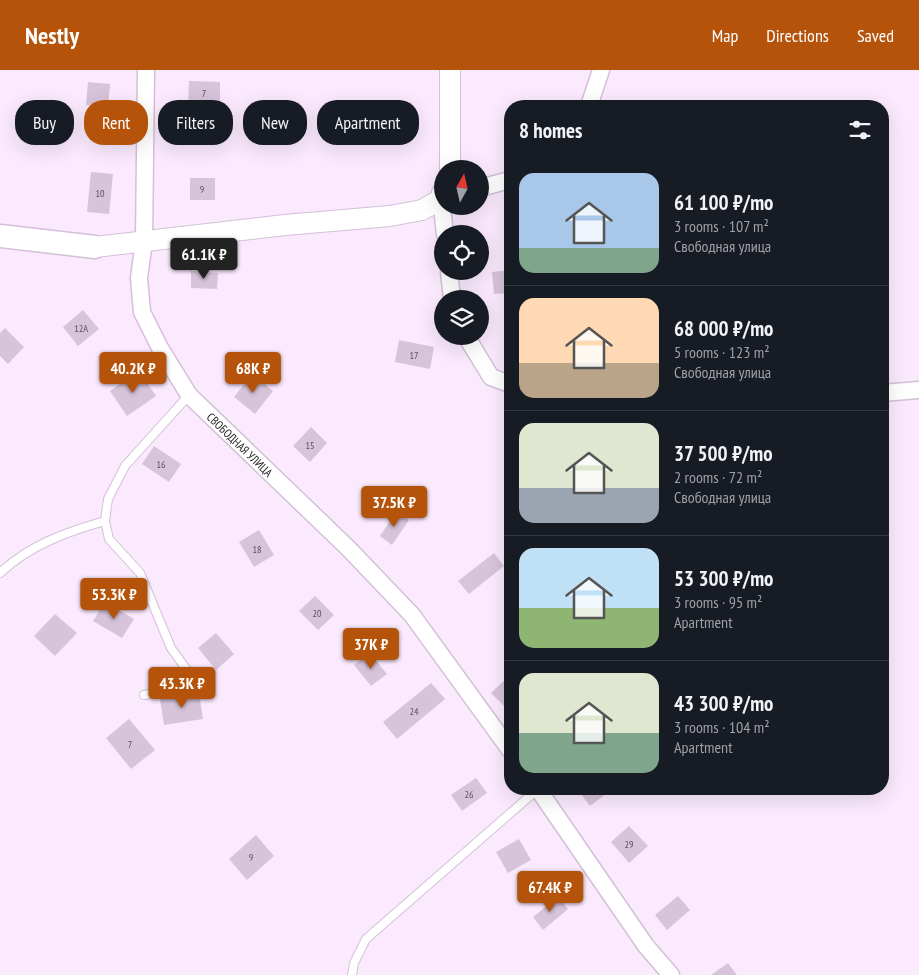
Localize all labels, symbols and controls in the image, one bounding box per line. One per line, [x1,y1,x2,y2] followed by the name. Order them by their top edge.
[25,20,79,51] text: Nestly
[712,24,738,47] text: Map
[766,24,829,47] text: Directions
[857,24,894,47] text: Saved
[202,87,206,100] house number: 7
[15,100,74,145] chip: Buy
[84,100,148,145] chip: Rent
[158,100,233,145] chip: Filters
[243,100,307,145] chip: New
[317,100,419,145] chip: Apartment
[846,116,874,144] icon: filters
[519,117,582,144] text: 8 homes
[434,160,489,215] north arrow
[434,160,489,345] map controls
[200,183,204,196] house number: 9
[96,187,105,200] house number: 10
[674,189,773,216] text: 61 100 ₽/mo
[559,193,619,253] icon: home
[674,216,769,236] text: 3 rooms · 107 m²
[434,225,489,280] button: locate
[674,236,771,256] text: Свободная улица
[158,238,250,280] pin: 61.1K ₽
[181,244,227,264] text: 61.1K ₽
[434,290,489,345] button: layers
[674,315,773,342] text: 68 000 ₽/mo
[559,318,619,378] icon: home
[74,322,88,335] house number: 12А
[674,342,770,362] text: 5 rooms · 123 m²
[410,349,419,362] house number: 17
[87,352,179,394] pin: 40.2K ₽
[218,352,288,394] pin: 68K ₽
[110,358,156,378] text: 40.2K ₽
[236,358,270,378] text: 68K ₽
[674,362,771,382] text: Свободная улица
[204,409,277,480] street label: СВОБОДНАЯ УЛИЦА
[306,439,315,452] house number: 15
[674,440,773,467] text: 37 500 ₽/mo
[559,443,619,503] icon: home
[157,458,166,471] house number: 16
[674,467,762,487] text: 2 rooms · 72 m²
[348,486,440,528] pin: 37.5K ₽
[674,487,771,507] text: Свободная улица
[372,492,416,512] text: 37.5K ₽
[253,543,262,556] house number: 18
[674,565,773,592] text: 53 300 ₽/mo
[559,568,619,628] icon: home
[68,578,160,620] pin: 53.3K ₽
[91,584,137,604] text: 53.3K ₽
[674,592,762,612] text: 3 rooms · 95 m²
[313,607,322,620] house number: 20
[674,612,733,632] text: Apartment
[336,628,406,670] pin: 37K ₽
[354,634,388,654] text: 37K ₽
[136,666,228,709] pin: 43.3K ₽
[159,673,205,693] text: 43.3K ₽
[674,690,773,717] text: 43 300 ₽/mo
[559,693,619,753] icon: home
[410,705,419,718] house number: 24
[674,717,770,737] text: 3 rooms · 104 m²
[674,737,733,757] text: Apartment
[128,738,132,751] house number: 7
[465,788,474,801] house number: 26
[625,838,634,851] house number: 29
[249,851,253,864] house number: 9
[504,870,596,913] pin: 67.4K ₽
[528,877,572,897] text: 67.4K ₽

